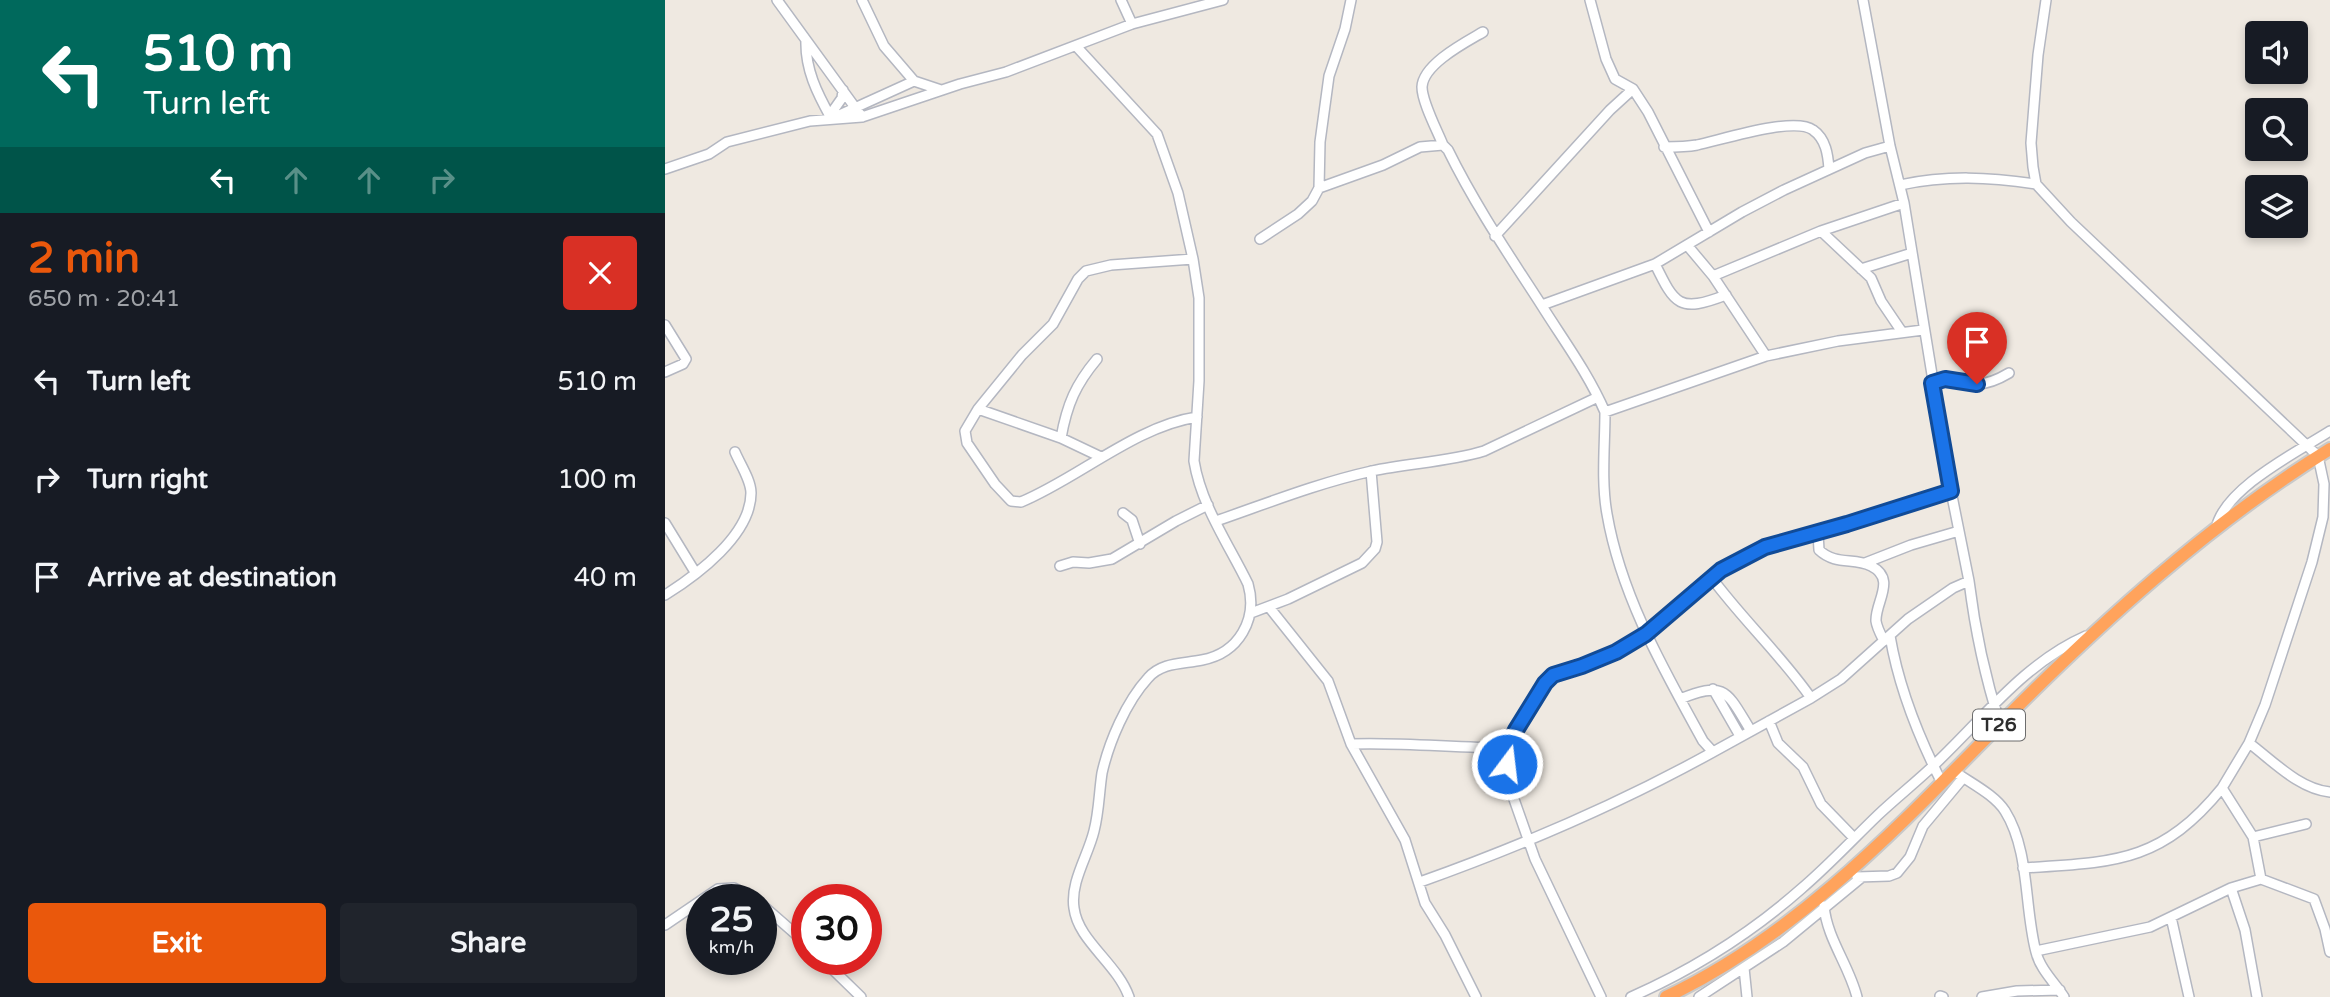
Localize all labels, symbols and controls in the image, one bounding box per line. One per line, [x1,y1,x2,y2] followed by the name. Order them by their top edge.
[2245,21,2308,238] map controls
[2245,21,2308,84] button: sound
[143,25,293,84] text: 510 m
[28,28,119,119] icon: left
[143,85,270,123] text: Turn left
[2245,98,2308,161] button: search
[204,161,242,199] icon: left
[277,161,315,199] icon: ahead
[350,161,388,199] icon: ahead
[423,161,461,199] icon: right
[2245,175,2308,238] button: layers
[28,233,140,284] text: 2 min
[563,236,637,310] button: close
[28,285,180,313] text: 650 m · 20:41
[1947,312,2007,384] pin
[1958,323,1996,361] icon: arrive
[28,362,66,400] icon: left
[87,366,190,397] text: Turn left
[557,366,637,397] text: 510 m
[28,460,66,498] icon: right
[87,464,208,495] text: Turn right
[557,464,637,495] text: 100 m
[28,558,66,596] icon: arrive
[87,562,337,593] text: Arrive at destination
[574,562,637,593] text: 40 m
[1973,710,2025,740] road number: T26
[1470,727,1544,801] position arrow
[791,884,882,975] speed limit sign: 30
[710,899,753,941] text: 25
[28,903,326,983] button: Exit
[340,903,637,983] button: Share
[709,936,754,958] text: km/h

